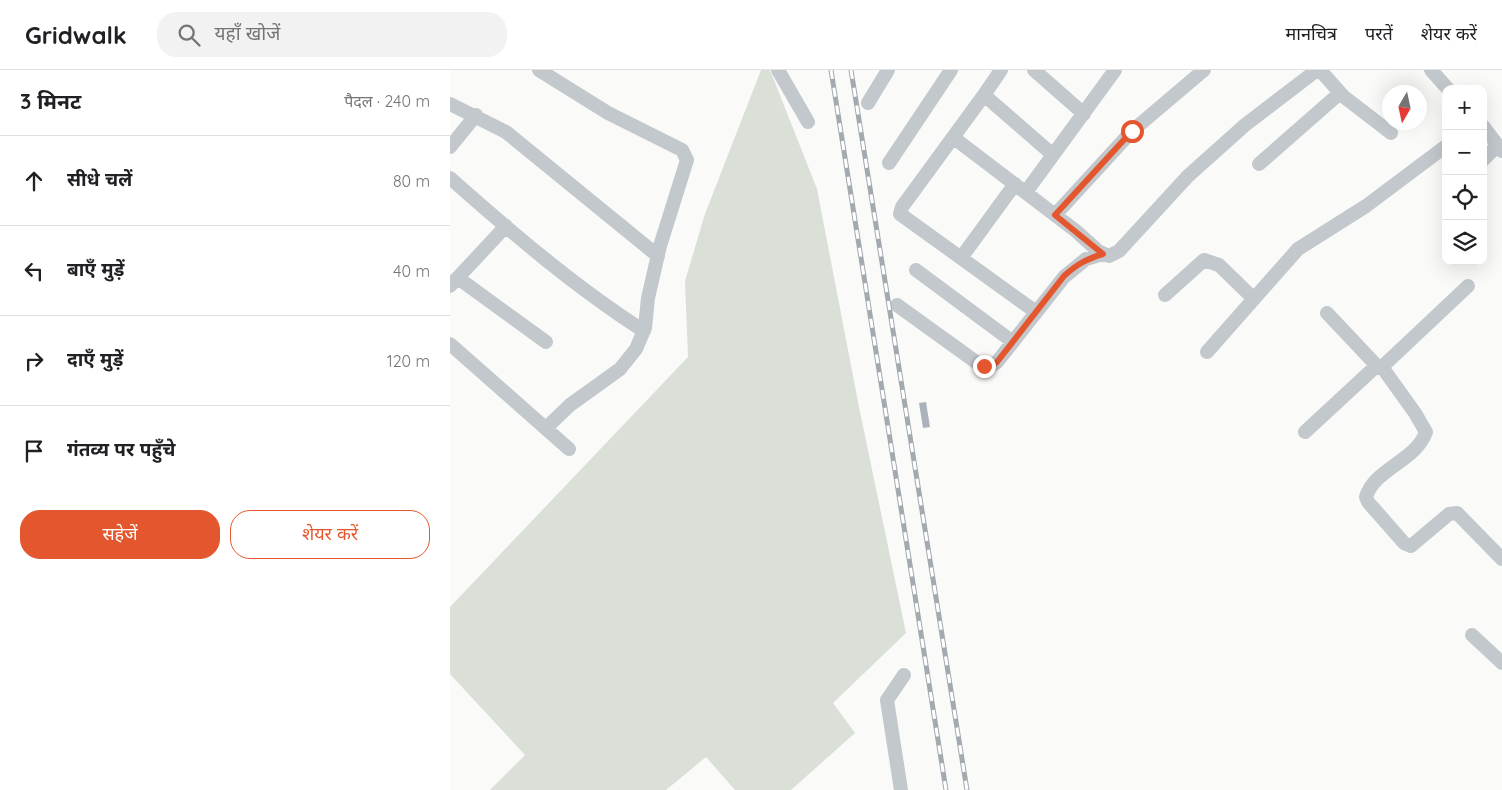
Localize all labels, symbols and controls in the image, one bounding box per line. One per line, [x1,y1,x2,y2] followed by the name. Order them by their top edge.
[157,12,507,57] search box
[25,20,127,50] text: Gridwalk
[175,21,203,49] icon: search
[215,21,280,45] text: यहाँ खोजें
[1286,22,1337,45] text: मानचित्र
[1365,22,1393,45] text: परतें
[1421,22,1477,45] text: शेयर करें
[1382,85,1427,130] north arrow
[1442,85,1487,265] map controls
[1442,85,1487,130] button: +
[20,88,81,114] text: 3 मिनट
[344,91,430,111] text: पैदल · 240 m
[1121,120,1144,143] route start
[1442,130,1487,175] button: −
[20,167,48,195] icon: ahead
[67,167,132,191] text: सीधे चलें
[393,171,430,191] text: 80 m
[1442,175,1487,220] button: locate
[1442,220,1487,265] button: layers
[20,257,48,285] icon: left
[67,257,124,281] text: बाएँ मुड़ें
[393,261,430,281] text: 40 m
[20,347,48,375] icon: right
[67,347,123,371] text: दाएँ मुड़ें
[387,351,430,371] text: 120 m
[973,355,996,378] route end
[20,437,48,465] icon: arrive
[67,437,175,461] text: गंतव्य पर पहुँचे
[20,510,220,559] button: सहेजें
[230,510,430,559] button: शेयर करें

